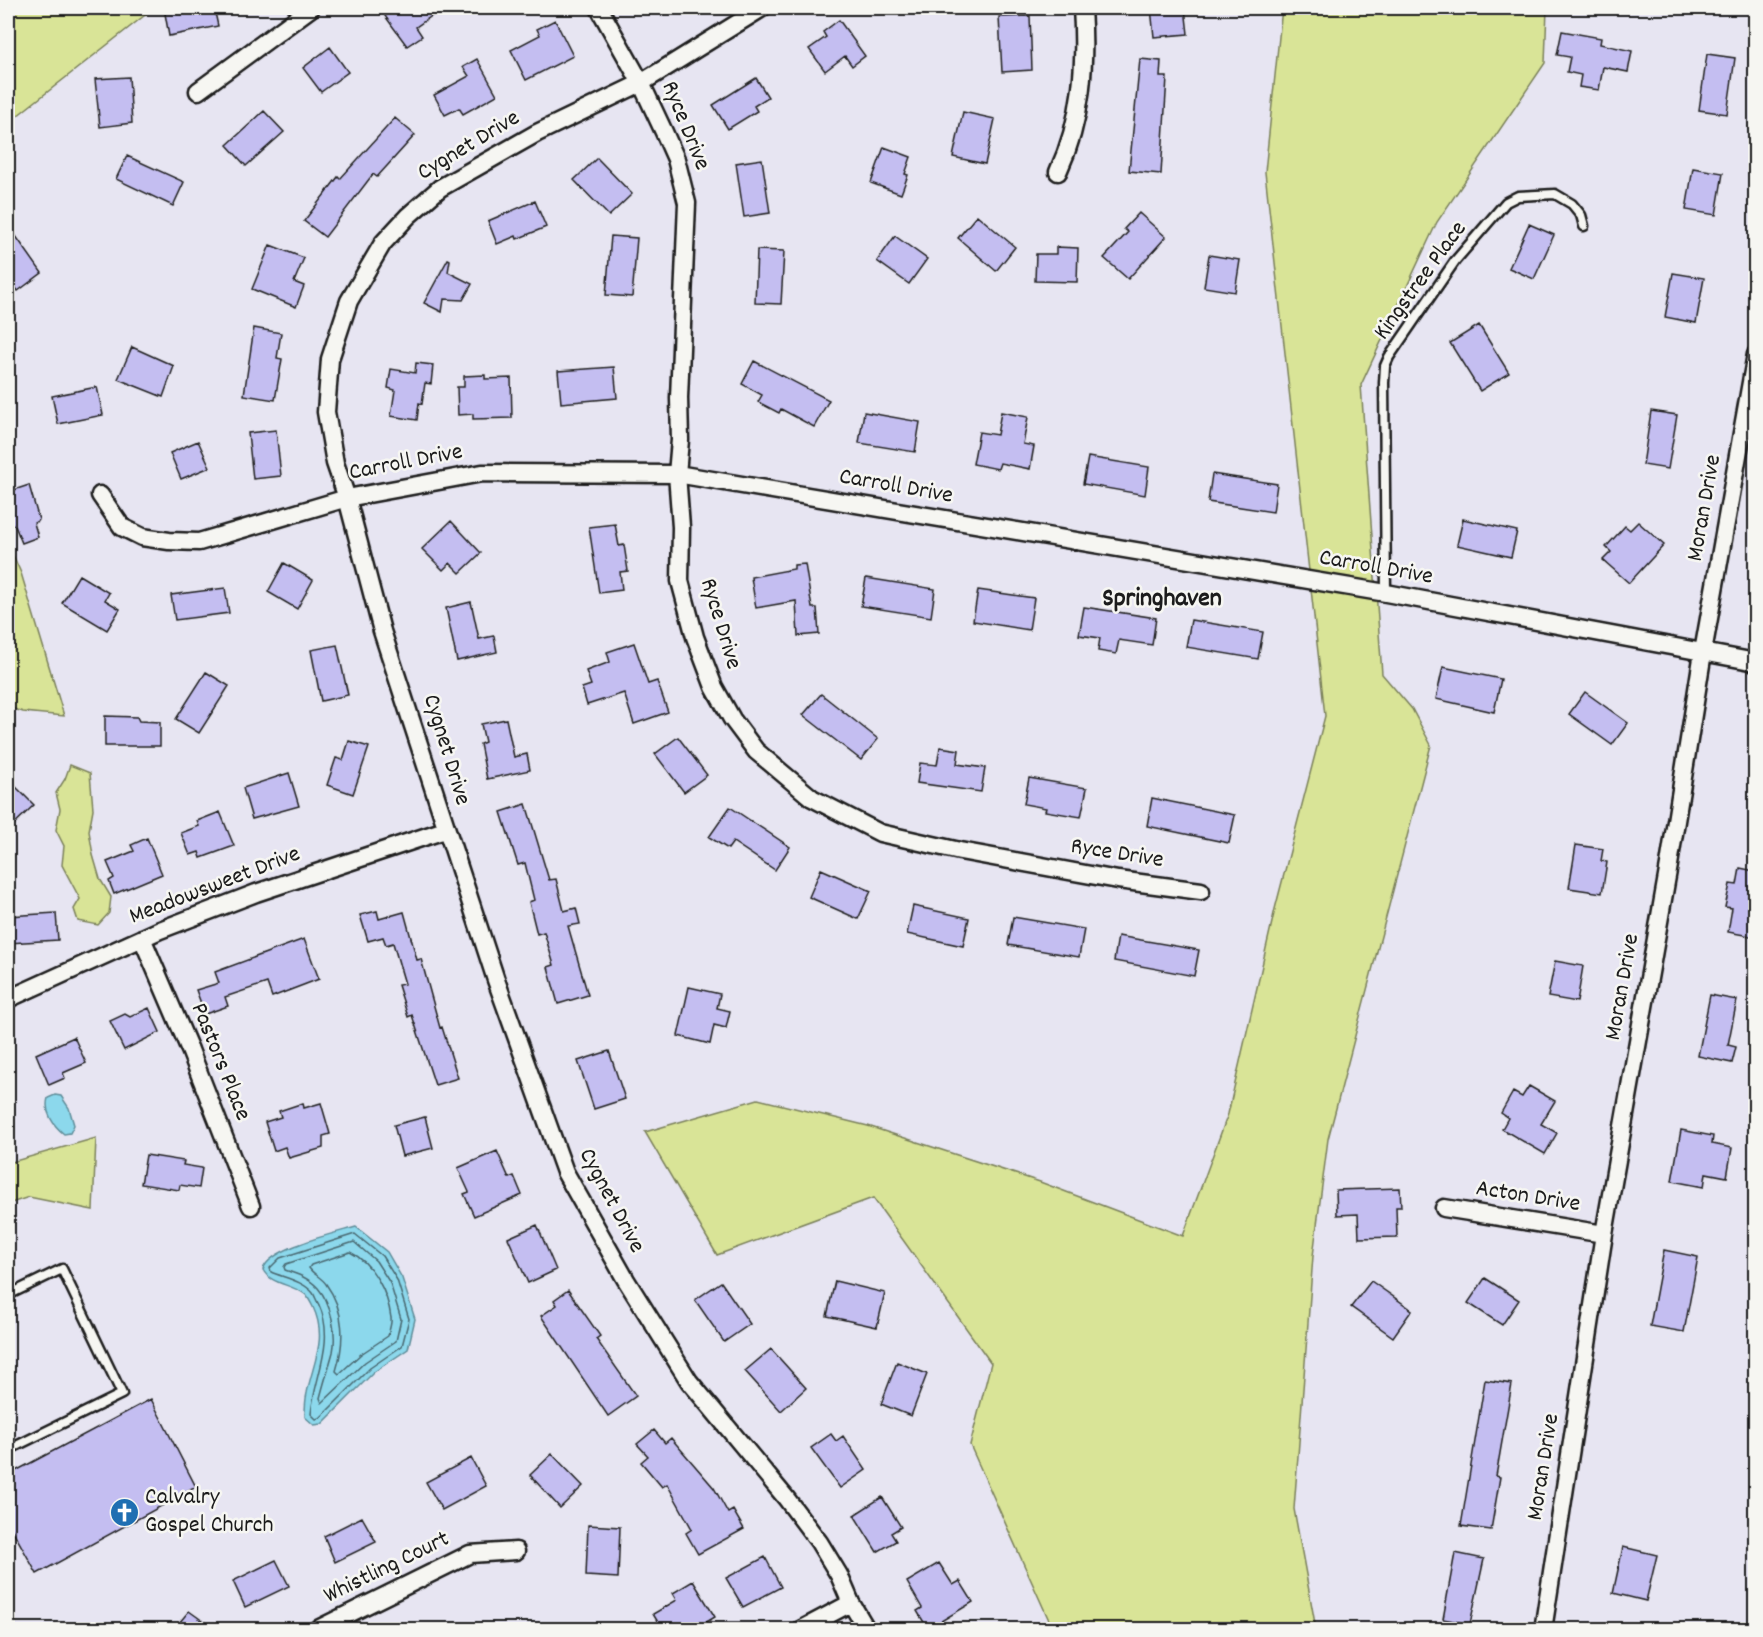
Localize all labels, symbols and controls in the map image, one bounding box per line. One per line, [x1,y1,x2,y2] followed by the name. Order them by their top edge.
[652,76,718,176] street label: Ryce Drive
[411,102,527,190] street label: Cygnet Drive
[1366,215,1476,347] street label: Kingstree Place
[346,435,466,491] street label: Carroll Drive
[1679,452,1731,564] street label: Moran Drive
[837,460,955,514] street label: Carroll Drive
[1317,541,1435,595] street label: Carroll Drive
[690,574,750,674] street label: Ryce Drive
[1102,581,1222,618] district label: Springhaven
[413,690,479,810] street label: Cygnet Drive
[1068,830,1166,878] street label: Ryce Drive
[125,838,305,934] street label: Meadowsweet Drive
[1597,931,1649,1043] street label: Moran Drive
[181,998,259,1126] street label: Pastors Place
[569,1143,653,1259] street label: Cygnet Drive
[1473,1172,1583,1222] street label: Acton Drive
[1519,1411,1569,1523] street label: Moran Drive
[145,1481,273,1543] place label: Calvalry Gospel Church
[108,1496,140,1528] church icon: Calvalry Gospel Church
[318,1523,456,1613] street label: Whistling Court

